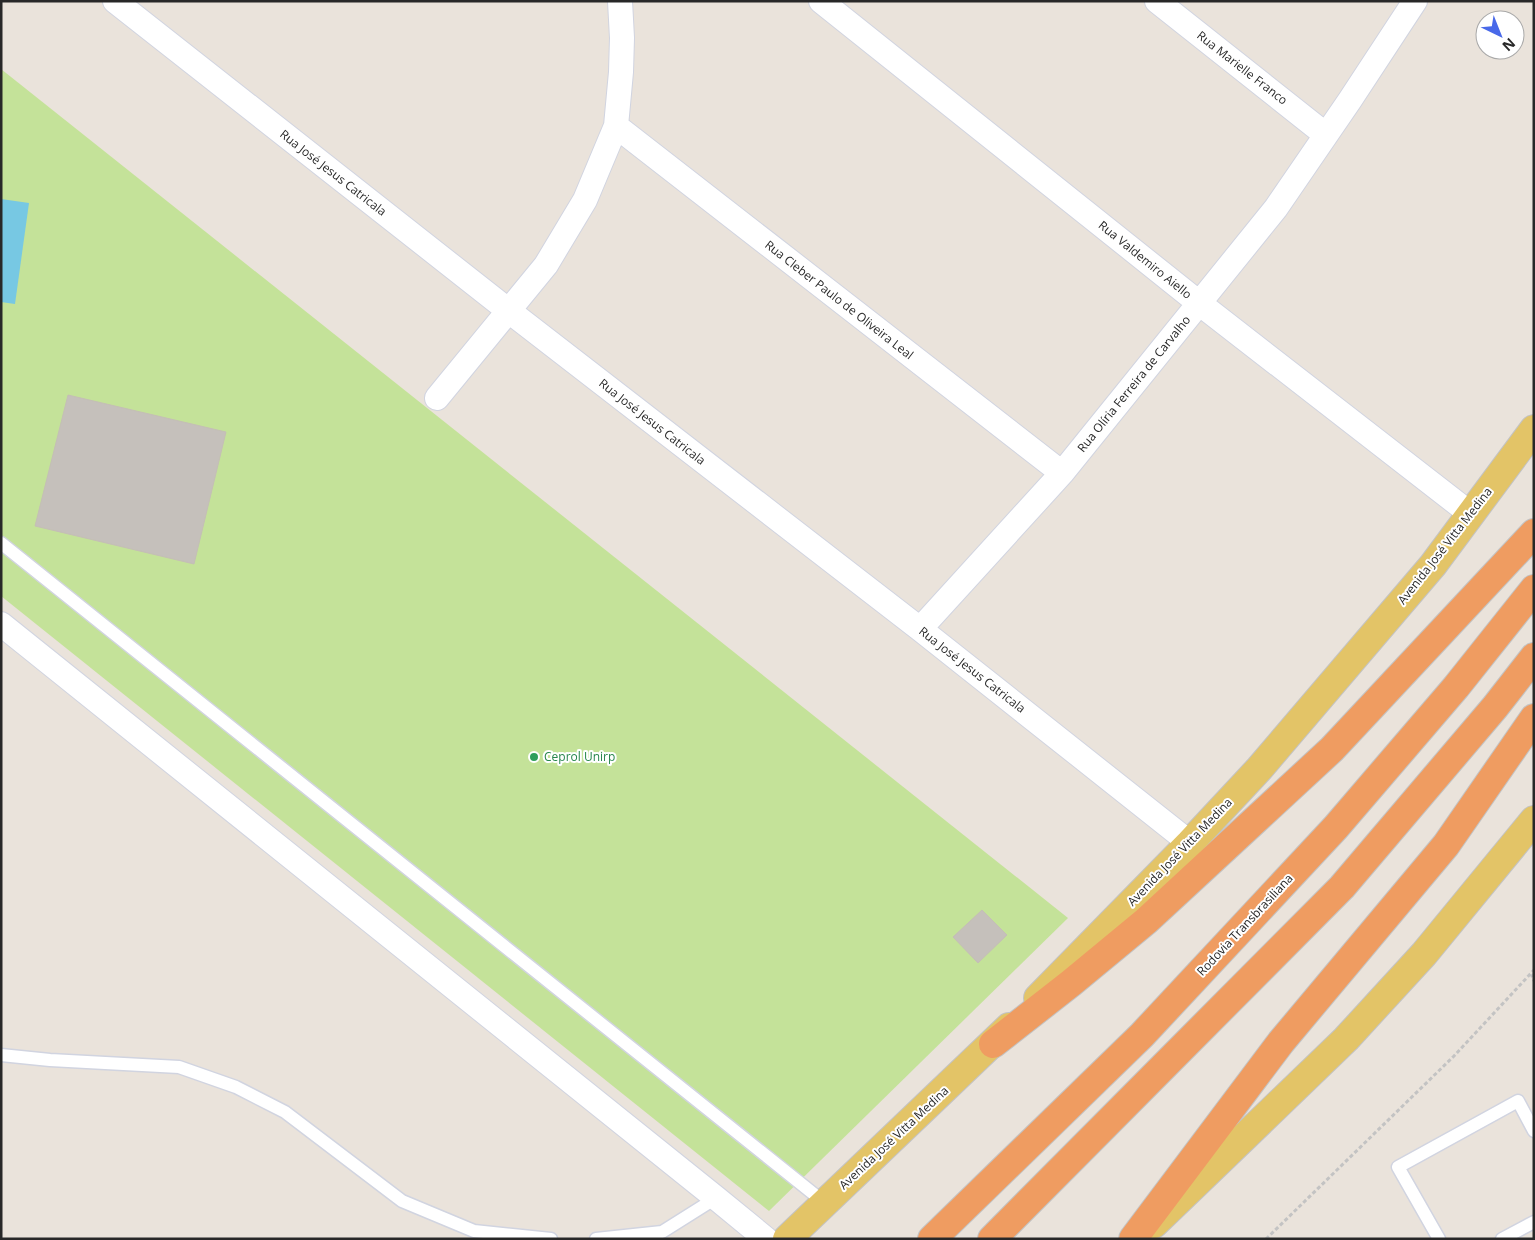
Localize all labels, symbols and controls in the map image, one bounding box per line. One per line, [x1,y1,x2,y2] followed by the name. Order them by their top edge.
[1475,10,1525,60] north arrow
[1193,27,1291,108] street label: Rua Marielle Franco
[1499,34,1520,56] text: N
[276,126,390,220] street label: Rua José Jesus Catricala
[1095,217,1196,303] street label: Rua Valdemiro Aiello
[761,236,917,363] street label: Rua Cleber Paulo de Oliveira Leal
[1073,312,1194,456] street label: Rua Olíria Ferreira de Carvalho
[595,375,709,469] street label: Rua José Jesus Catricala
[1393,484,1496,608] street label: Avenida José Vitta Medina
[915,623,1029,717] street label: Rua José Jesus Catricala
[544,748,615,765] place label: Ceprol Unirp
[528,751,540,763] marker: Ceprol Unirp
[1123,794,1236,909] street label: Avenida José Vitta Medina
[1193,870,1296,979] street label: Rodovia Transbrasiliana
[835,1082,952,1193] street label: Avenida José Vitta Medina

